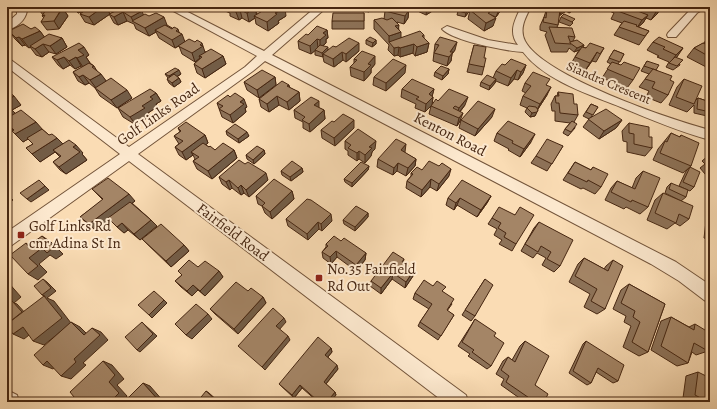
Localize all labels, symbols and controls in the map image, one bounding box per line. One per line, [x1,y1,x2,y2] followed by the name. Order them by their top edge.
[564,57,654,108] street label: Siandra Crescent
[113,78,204,150] street label: Golf Links Road
[410,107,490,161] street label: Kenton Road
[193,198,274,266] street label: Fairfield Road
[29,216,121,253] place label: Golf Links Rd cnr Adina St In
[16,230,26,240] marker: Golf Links Rd cnr Adina St In
[327,259,417,296] place label: No.35 Fairfield Rd Out
[314,273,324,283] marker: No.35 Fairfield Rd Out

